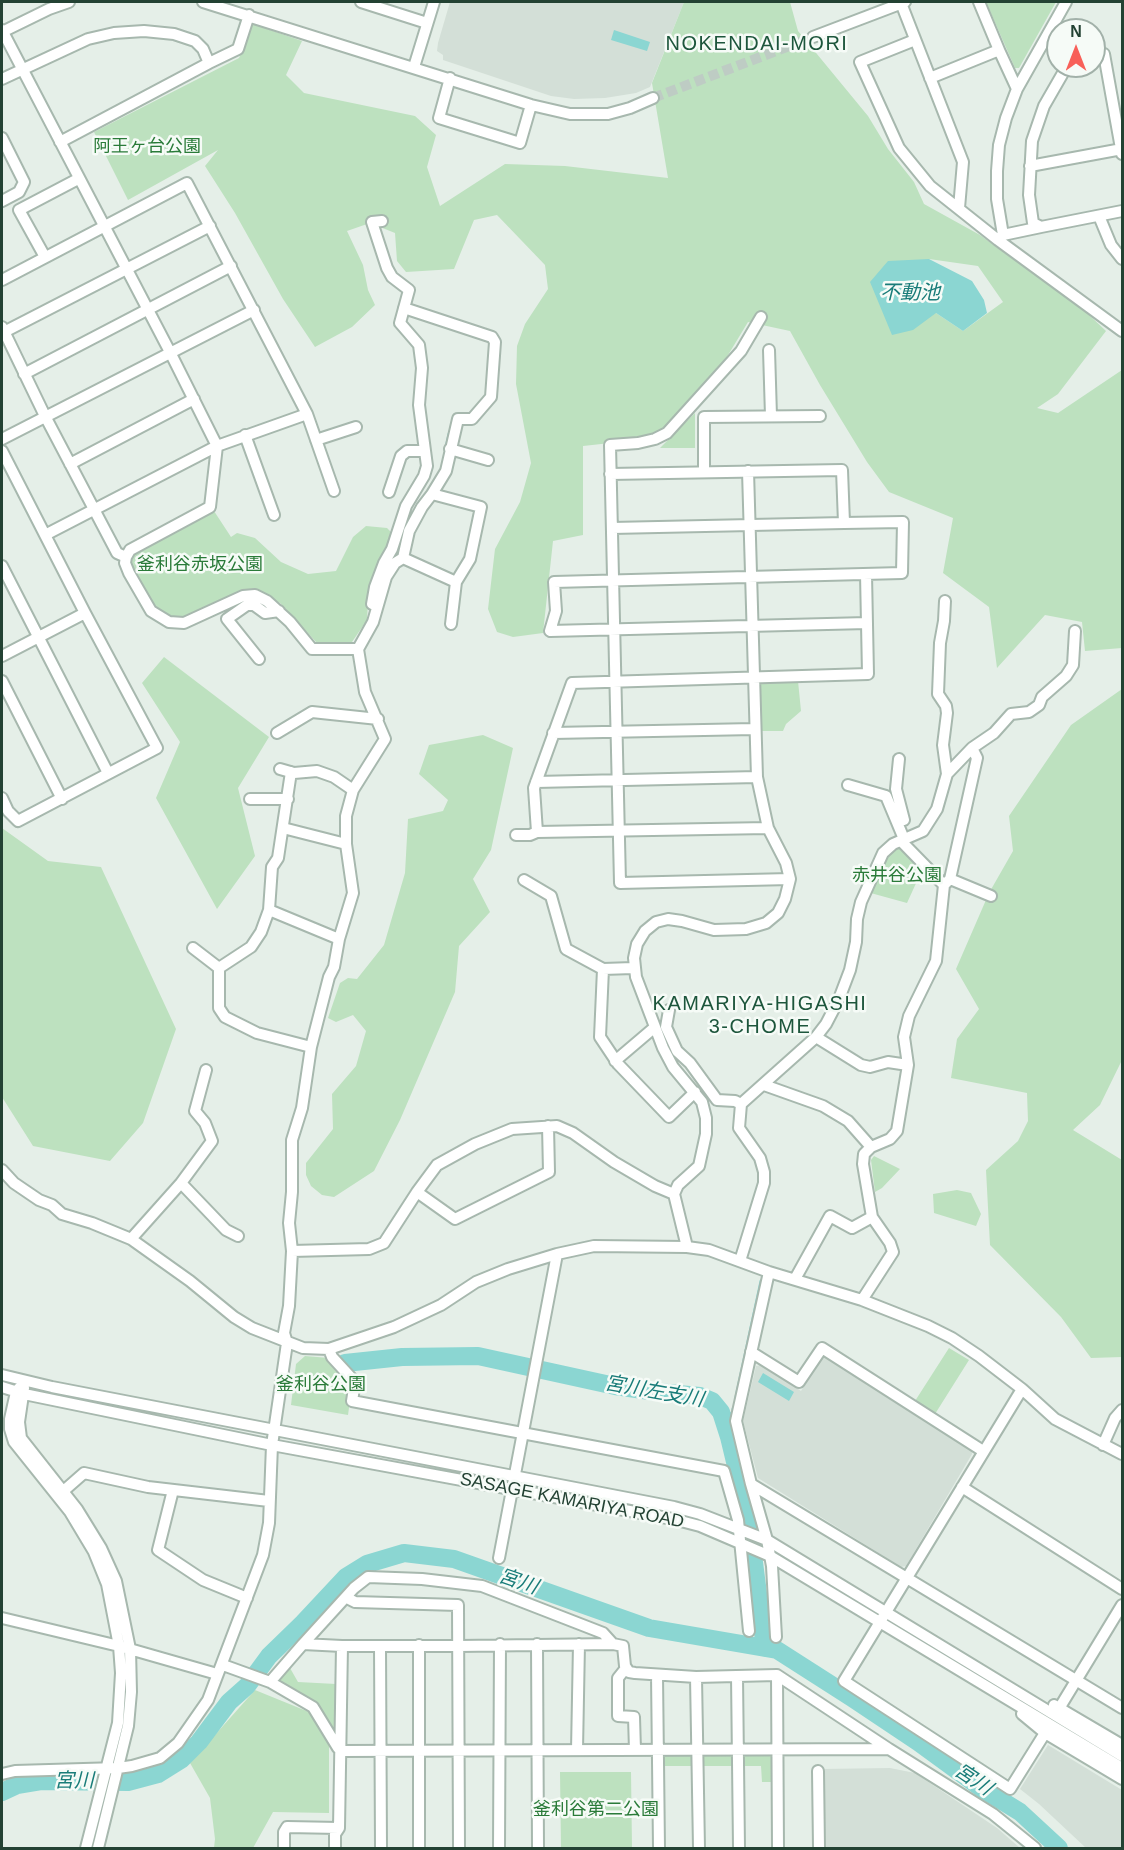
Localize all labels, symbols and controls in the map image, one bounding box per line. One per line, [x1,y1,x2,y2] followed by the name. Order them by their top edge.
[1046,18,1106,78] north arrow
[1070,23,1082,40] text: N
[666,32,848,56] district label: NOKENDAI-MORI
[93,136,201,158] park label: 阿王ヶ台公園
[880,281,940,305] water label: 不動池
[137,554,263,576] park label: 釜利谷赤坂公園
[852,865,942,887] park label: 赤井谷公園
[653,992,867,1039] district label: KAMARIYA-HIGASHI 3-CHOME
[603,1371,705,1413] water label: 宮川左支川
[276,1374,366,1396] park label: 釜利谷公園
[458,1469,686,1533] street label: SASAGE KAMARIYA ROAD
[495,1564,541,1600] water label: 宮川
[950,1759,996,1801] water label: 宮川
[54,1769,94,1793] water label: 宮川
[533,1799,659,1821] park label: 釜利谷第二公園

